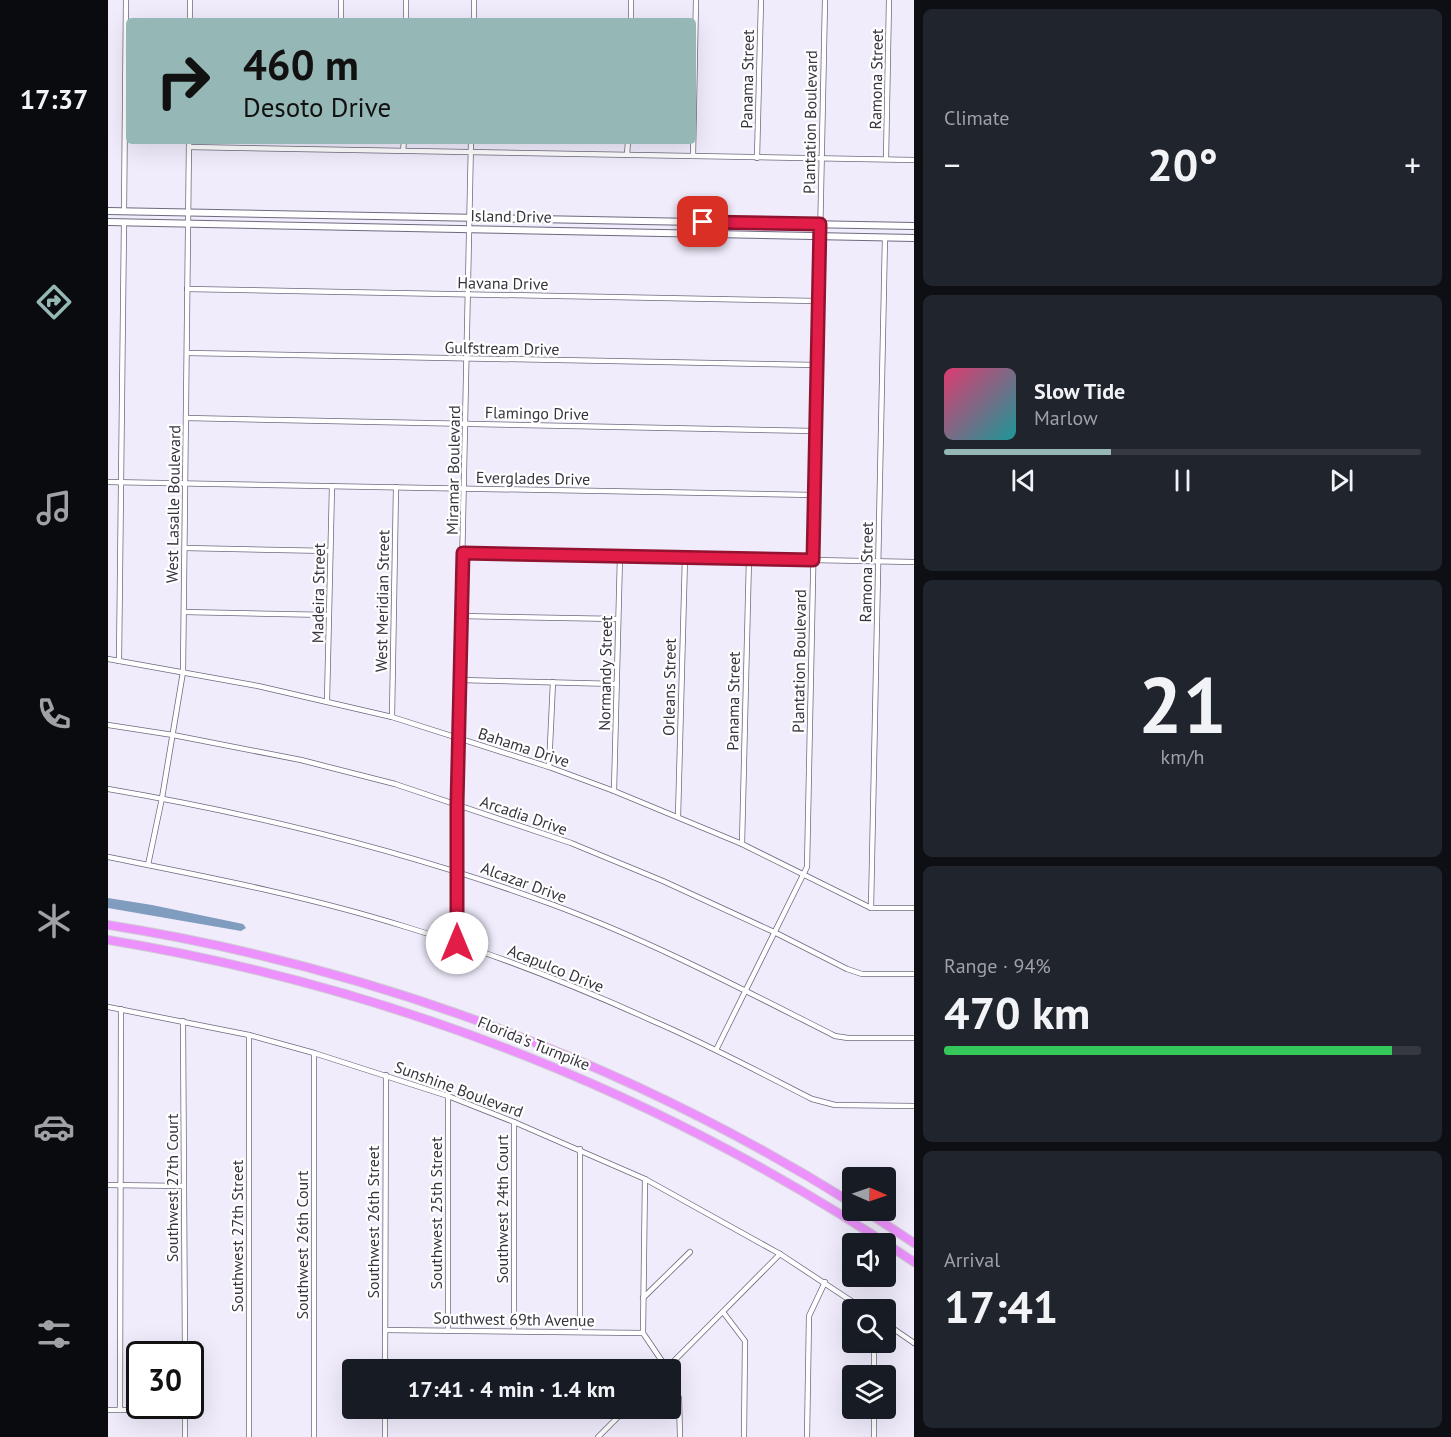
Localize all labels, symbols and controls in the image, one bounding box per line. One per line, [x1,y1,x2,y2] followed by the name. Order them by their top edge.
[865,28,887,130] street label: Ramona Street
[736,29,758,129] street label: Panama Street
[243,37,359,92] text: 460 m
[144,42,222,120] icon: right
[799,50,821,194] street label: Plantation Boulevard
[20,82,88,116] text: 17:37
[243,90,391,124] text: Desoto Drive
[944,105,1010,131] text: Climate
[1147,135,1218,193] text: 20°
[944,143,961,186] text: −
[1404,143,1421,186] text: +
[677,196,728,247] pin
[470,205,552,227] street label: Island Drive
[686,205,719,238] icon: arrive
[457,272,549,294] street label: Havana Drive
[33,281,75,323] icon: directions
[444,337,560,359] street label: Gulfstream Drive
[1034,377,1125,405] text: Slow Tide
[485,402,589,424] street label: Flamingo Drive
[442,405,464,535] street label: Miramar Boulevard
[1034,405,1098,431] text: Marlow
[162,425,184,583] street label: West Lasalle Boulevard
[1007,464,1040,497] icon: previous
[1166,464,1199,497] icon: pause
[1325,464,1358,497] icon: next
[476,467,590,489] street label: Everglades Drive
[33,487,75,529] icon: music
[855,521,877,623] street label: Ramona Street
[371,529,393,672] street label: West Meridian Street
[307,542,329,643] street label: Madeira Street
[788,589,810,733] street label: Plantation Boulevard
[594,615,616,731] street label: Normandy Street
[658,637,680,736] street label: Orleans Street
[722,651,744,751] street label: Panama Street
[1138,654,1227,755] text: 21
[33,693,75,735] icon: phone
[476,723,572,771] street label: Bahama Drive
[1161,744,1204,770] text: km/h
[478,791,570,839] street label: Arcadia Drive
[478,857,570,907] street label: Alcazar Drive
[33,900,75,942] icon: climate
[425,911,489,975] position arrow
[505,940,607,996] street label: Acapulco Drive
[944,953,1051,979] text: Range · 94%
[944,983,1090,1041] text: 470 km
[475,1011,593,1075] street label: Florida's Turnpike
[392,1056,526,1122] street label: Sunshine Boulevard
[33,1106,75,1148] icon: car
[162,1113,182,1262] street label: Southwest 27th Court
[492,1134,512,1284] street label: Southwest 24th Court
[426,1136,446,1289] street label: Southwest 25th Street
[363,1145,383,1298] street label: Southwest 26th Street
[227,1159,247,1312] street label: Southwest 27th Street
[842,1167,896,1221] north arrow
[842,1167,896,1419] map controls
[292,1170,312,1320] street label: Southwest 26th Court
[842,1233,896,1287] button: sound
[944,1247,1000,1273] text: Arrival
[944,1277,1058,1335] text: 17:41
[842,1299,896,1353] button: search
[433,1308,595,1330] street label: Southwest 69th Avenue
[33,1313,75,1355] icon: filters
[126,1341,204,1419] speed limit sign: 30
[842,1365,896,1419] button: layers
[408,1375,615,1403] text: 17:41 · 4 min · 1.4 km

